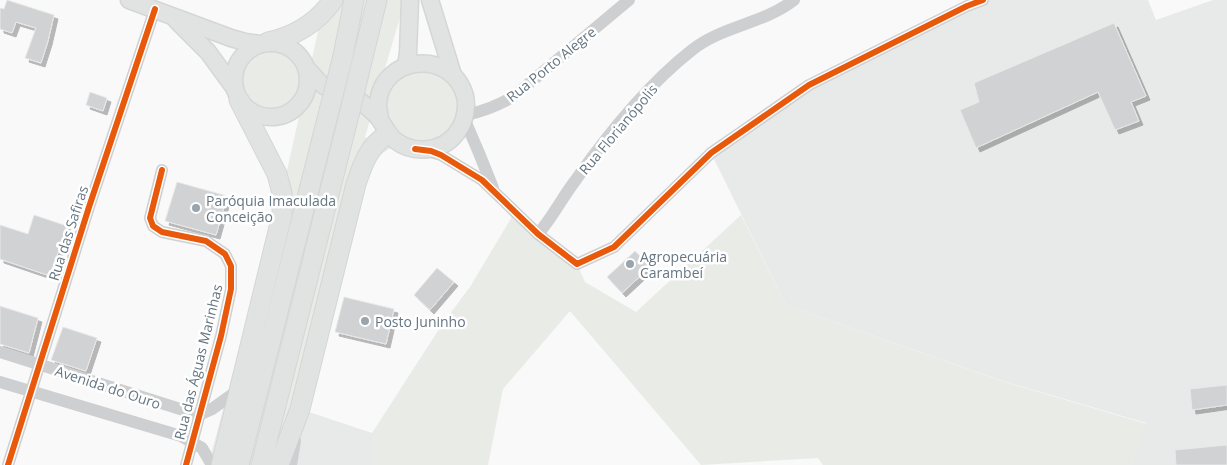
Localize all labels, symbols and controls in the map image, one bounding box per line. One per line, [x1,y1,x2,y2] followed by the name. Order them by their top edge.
[502,22,600,106] street label: Rua Porto Alegre
[575,80,662,178] street label: Rua Florianópolis
[44,183,92,283] street label: Rua das Safiras
[206,191,336,226] place label: Paróquia Imaculada Conceição
[190,202,202,214] marker: Paróquia Imaculada Conceição
[640,247,727,282] place label: Agropecuária Carambeí
[624,258,636,270] marker: Agropecuária Carambeí
[169,282,227,442] street label: Rua das Águas Marinhas
[375,312,466,331] place label: Posto Juninho
[359,315,371,327] marker: Posto Juninho
[53,361,163,413] street label: Avenida do Ouro

